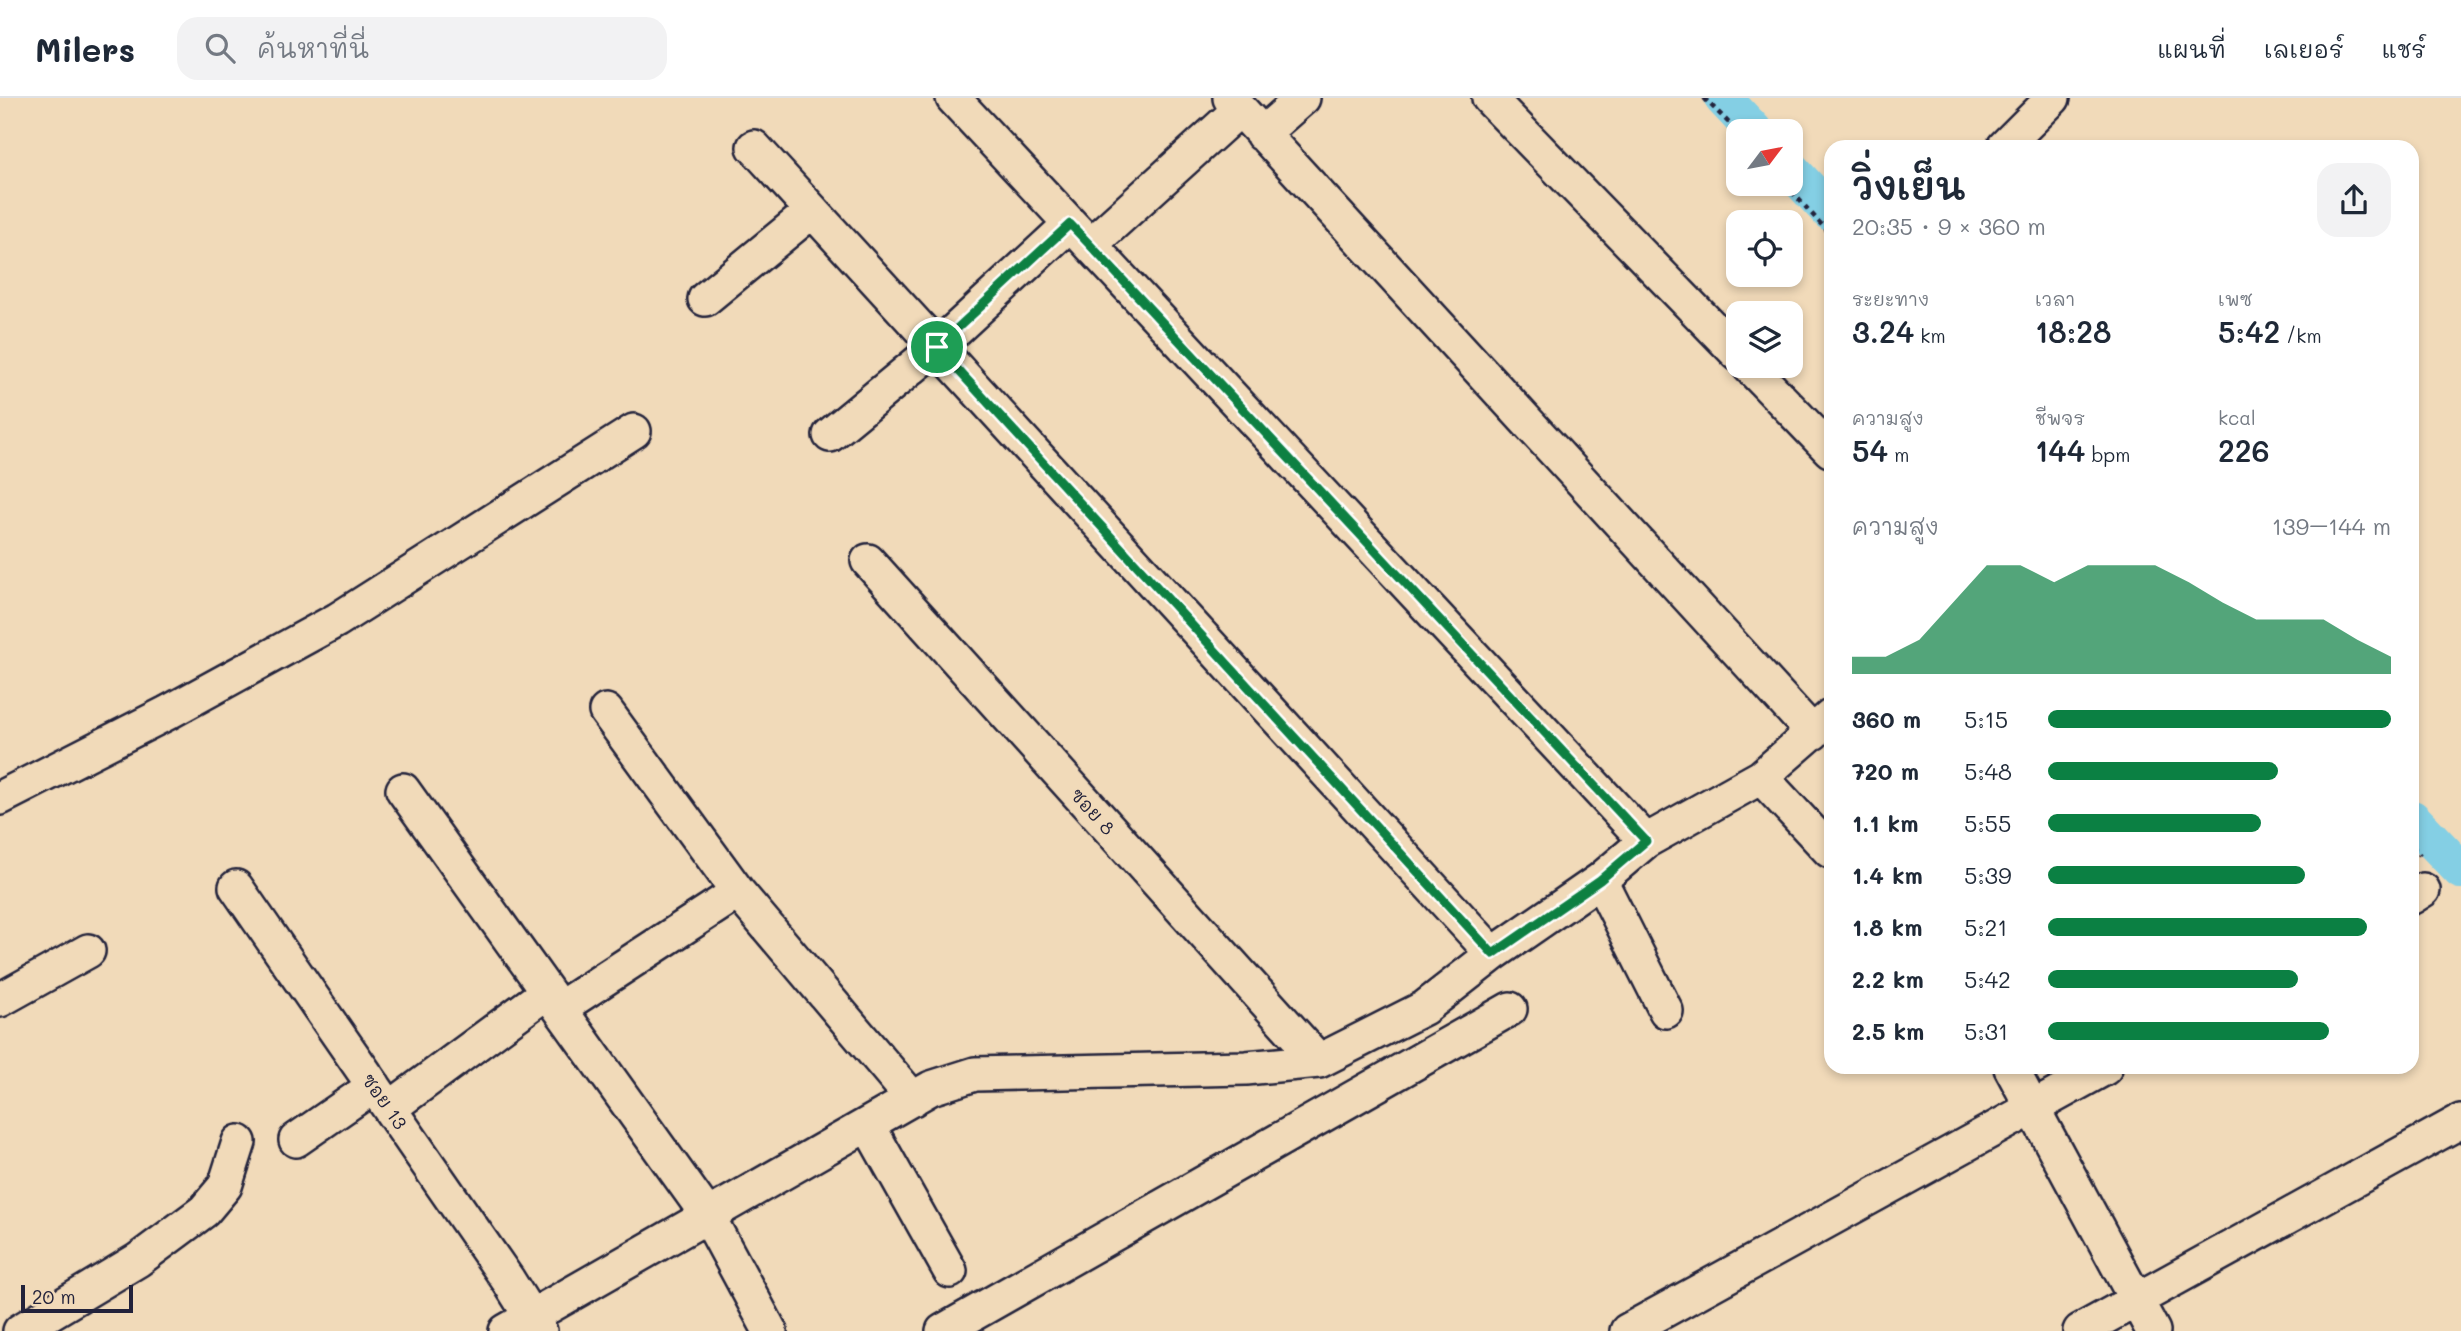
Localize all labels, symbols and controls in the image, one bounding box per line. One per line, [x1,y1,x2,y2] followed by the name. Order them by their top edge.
[177,17,667,80] search box
[35,27,135,70] text: Milers
[201,29,239,67] icon: search
[257,31,369,65] text: ค้นหาที่นี่
[2158,33,2226,64] text: แผนที่
[2264,33,2344,64] text: เลเยอร์
[2382,33,2426,64] text: แชร์
[1726,119,1802,196] north arrow
[1726,119,1803,378] map controls
[1852,160,1965,210] text: วิ่งเย็น
[2317,163,2391,237] button: share
[1726,210,1803,287] button: locate
[1852,211,2046,241] text: 20:35 · 9 × 360 m
[1852,286,1929,311] text: ระยะทาง
[2035,286,2075,311] text: เวลา
[2218,286,2252,311] text: เพซ
[1726,301,1803,378] button: layers
[1852,311,1914,351] text: 3.24
[2035,311,2111,351] text: 18:28
[2218,311,2280,351] text: 5:42
[907,317,967,377] pin
[1914,323,1946,348] text: km
[2280,323,2322,348] text: /km
[918,328,956,366] icon: arrive
[1852,405,1924,430] text: ความสูง
[2035,405,2085,430] text: ชีพจร
[2218,405,2256,430] text: kcal
[1852,430,1888,470] text: 54
[2035,430,2085,470] text: 144
[2218,430,2270,470] text: 226
[1888,442,1909,467] text: m
[2085,442,2130,467] text: bpm
[1852,511,1939,541] text: ความสูง
[2272,511,2391,541] text: 139–144 m
[1852,704,1921,734] text: 360 m
[1964,704,2008,734] text: 5:15
[1852,756,1919,786] text: 720 m
[1964,756,2012,786] text: 5:48
[1065,782,1121,840] street label: ซอย 8
[1852,808,1918,838] text: 1.1 km
[1964,808,2011,838] text: 5:55
[1852,860,1923,890] text: 1.4 km
[1964,860,2012,890] text: 5:39
[1852,912,1922,942] text: 1.8 km
[1964,912,2008,942] text: 5:21
[1852,964,1924,994] text: 2.2 km
[1964,964,2011,994] text: 5:42
[1852,1016,1924,1046] text: 2.5 km
[1964,1016,2008,1046] text: 5:31
[357,1068,413,1134] street label: ซอย 13
[21,1282,133,1314] scale bar
[32,1284,76,1309] text: 20 m

